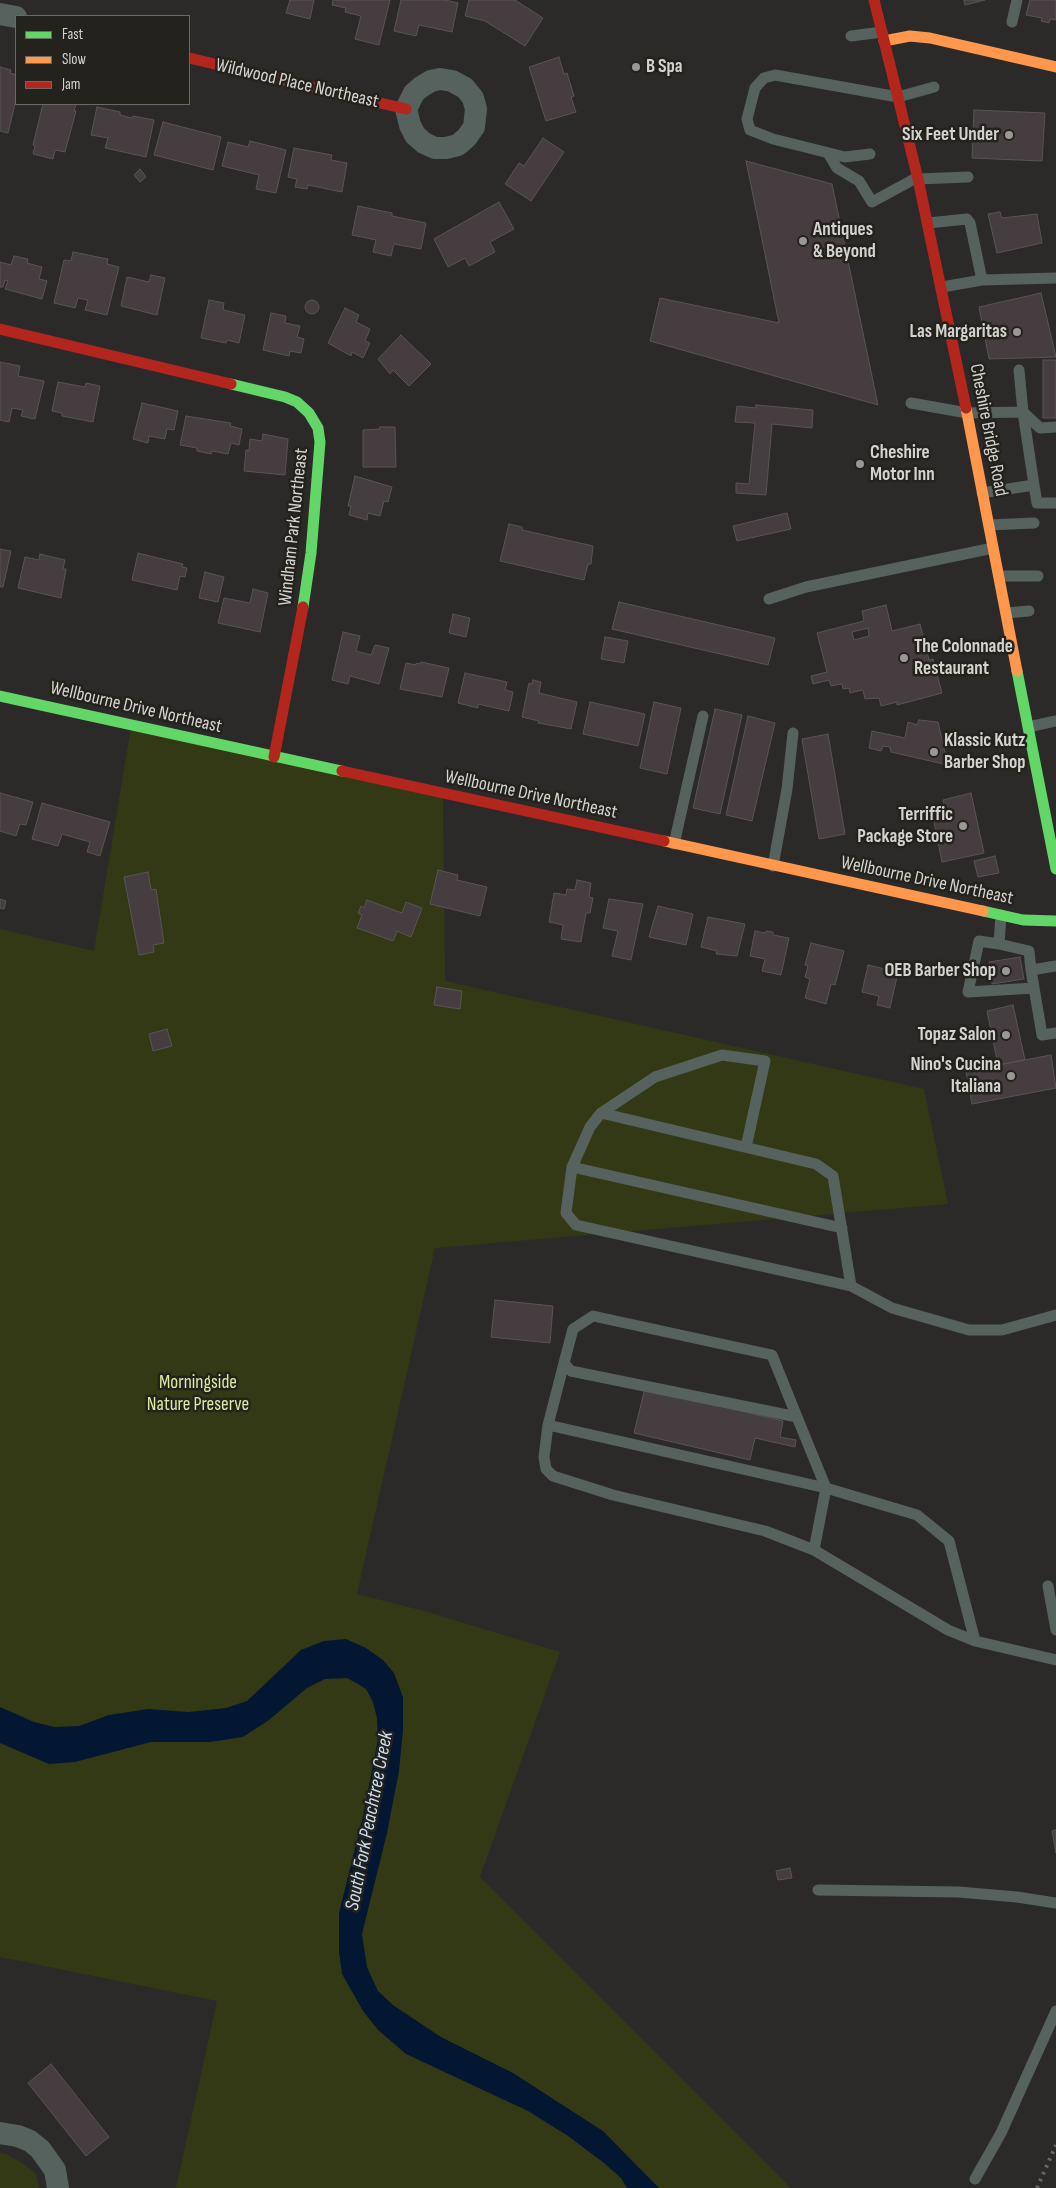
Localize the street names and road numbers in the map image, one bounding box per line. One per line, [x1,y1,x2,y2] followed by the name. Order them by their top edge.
[213,54,381,114] street label: Wildwood Place Northeast
[964,362,1012,498] street label: Cheshire Bridge Road
[274,447,314,607] street label: Windham Park Northeast
[48,677,224,739] street label: Wellbourne Drive Northeast
[443,766,619,824] street label: Wellbourne Drive Northeast
[839,852,1015,910] street label: Wellbourne Drive Northeast

